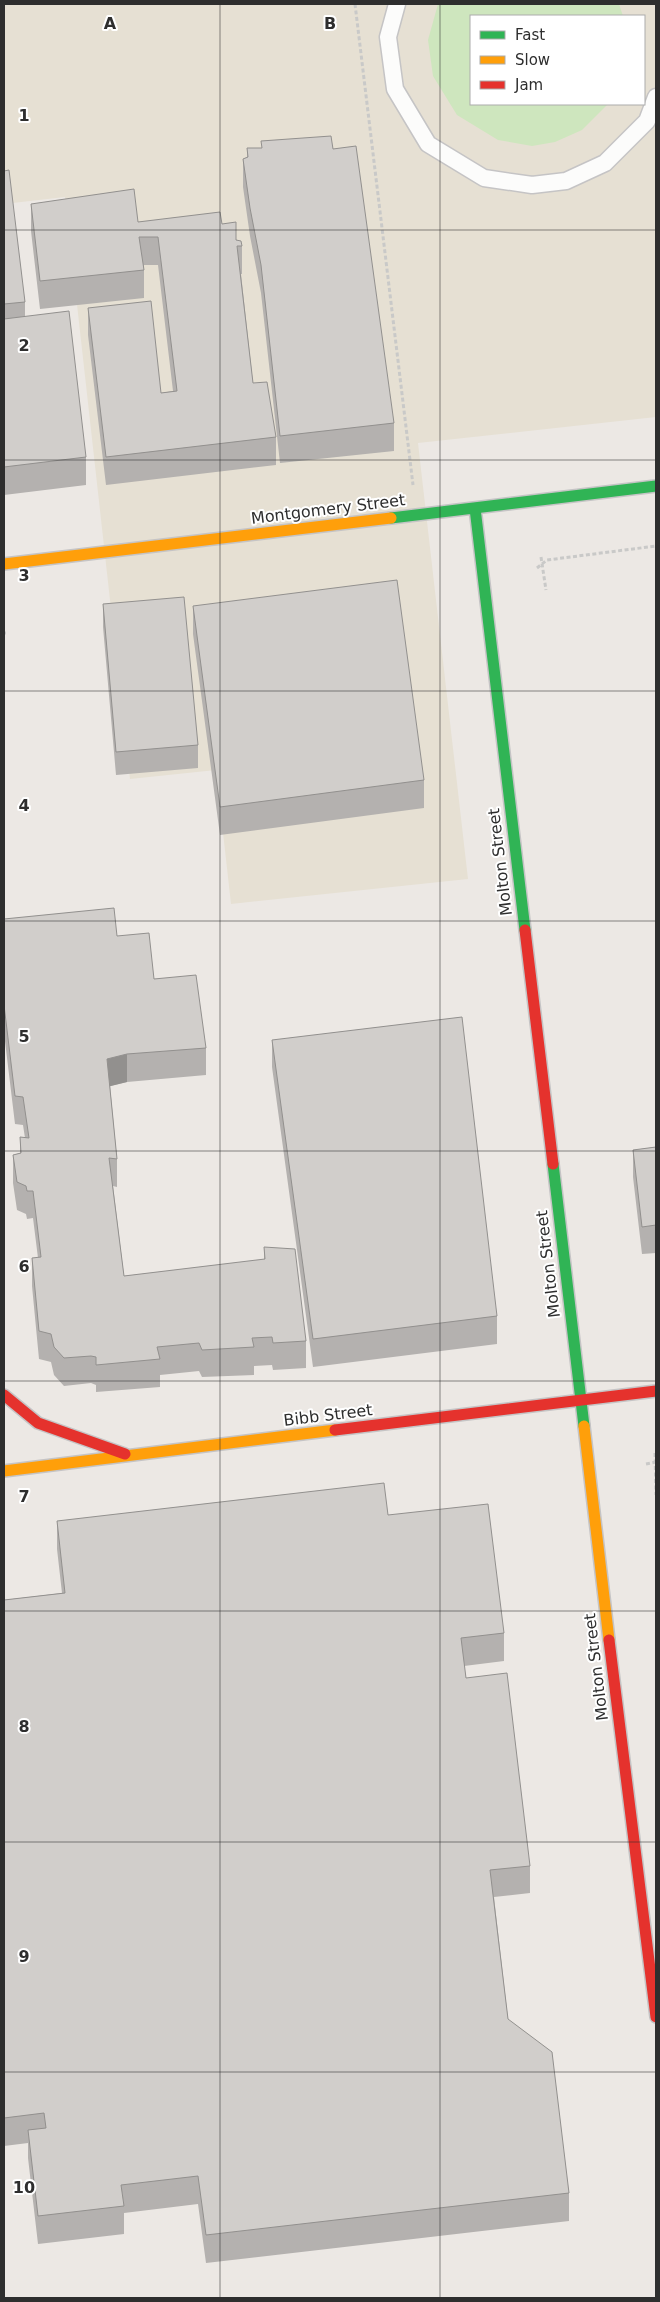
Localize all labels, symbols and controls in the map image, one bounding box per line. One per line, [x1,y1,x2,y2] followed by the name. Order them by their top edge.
[104,14,117,33] text: A
[324,14,336,33] text: B
[470,15,645,105] legend
[515,26,545,44] text: Fast
[515,51,550,69] text: Slow
[514,76,543,94] text: Jam
[18,106,30,125] text: 1
[18,336,30,355] text: 2
[250,490,406,528] street label: Montgomery Street
[18,566,30,585] text: 3
[18,796,30,815] text: 4
[484,807,516,917] street label: Molton Street
[18,1027,30,1046] text: 5
[532,1209,564,1319] street label: Molton Street
[18,1257,30,1276] text: 6
[282,1400,374,1430] street label: Bibb Street
[18,1487,30,1506] text: 7
[580,1612,612,1722] street label: Molton Street
[18,1717,30,1736] text: 8
[18,1947,30,1966] text: 9
[13,2178,35,2197] text: 10

